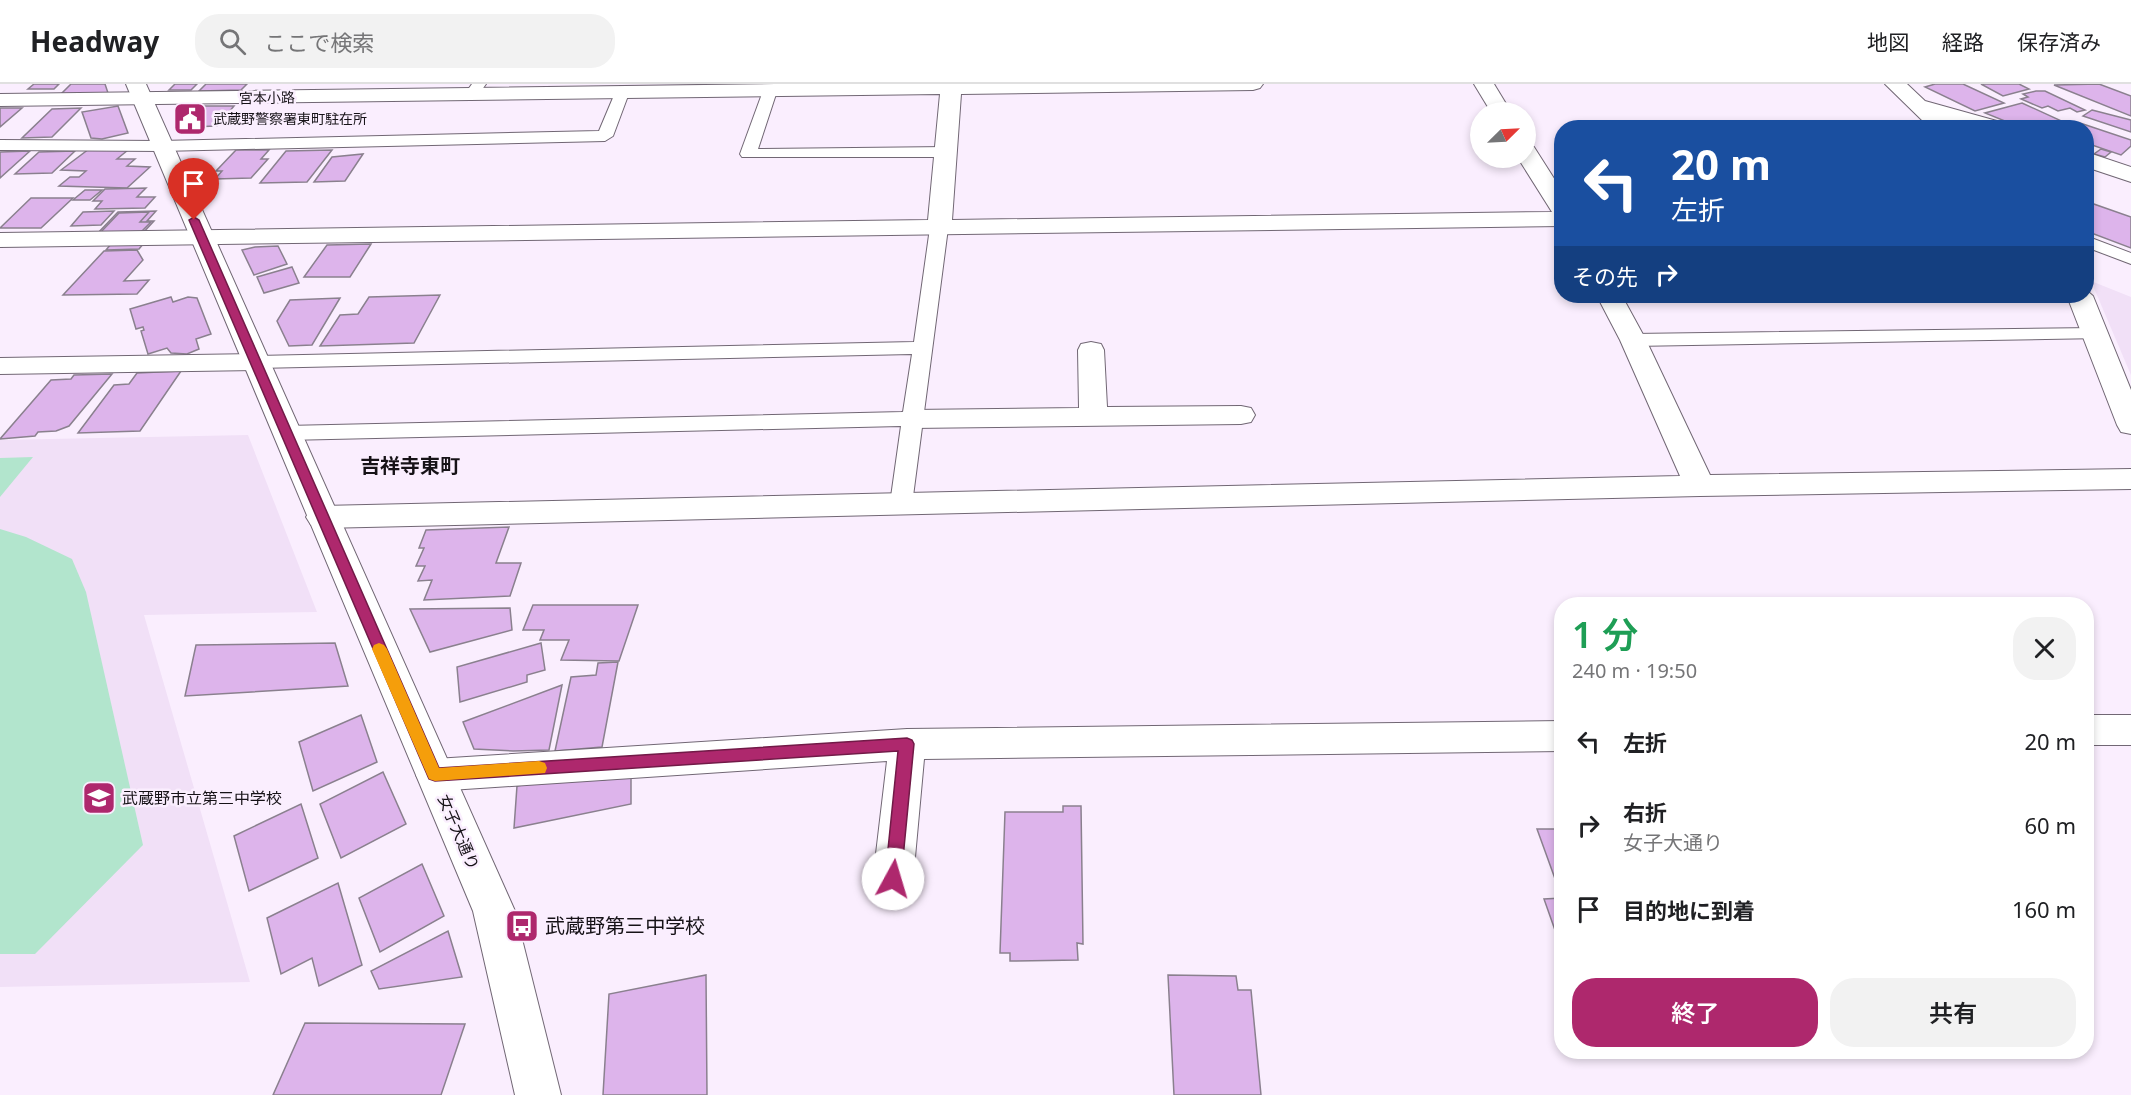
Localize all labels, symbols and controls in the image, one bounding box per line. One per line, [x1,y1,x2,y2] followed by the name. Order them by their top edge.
[195,14,615,68] search box
[30,22,159,60] text: Headway
[216,25,249,58] icon: search
[264,27,374,57] text: ここで検索
[1867,28,1909,56] text: 地図
[1942,28,1984,56] text: 経路
[2017,28,2101,56] text: 保存済み
[239,88,295,107] street label: 宮本小路
[172,101,208,137] public building icon: 武蔵野警察署東町駐在所
[1470,102,1536,168] north arrow
[1470,102,1536,168] map controls
[213,109,367,128] place label: 武蔵野警察署東町駐在所
[1671,135,1771,192] text: 20 m
[1572,144,1650,222] icon: left
[168,158,219,220] pin
[177,167,210,200] icon: arrive
[1671,191,1725,228] text: 左折
[1650,258,1683,291] icon: right
[1572,261,1638,291] text: その先
[360,452,460,479] district label: 吉祥寺東町
[1572,610,1638,659] text: 1 分
[2013,617,2076,680] button: close
[1572,657,1697,684] text: 240 m · 19:50
[1572,725,1605,758] icon: left
[2025,726,2076,756] text: 20 m
[1623,727,1667,757] text: 左折
[81,780,117,816] school or university icon: 武蔵野市立第三中学校
[122,787,282,809] place label: 武蔵野市立第三中学校
[433,791,485,873] street label: 女子大通り
[1623,797,1667,827] text: 右折
[1572,809,1605,842] icon: right
[2025,810,2076,840] text: 60 m
[1623,829,1723,856] text: 女子大通り
[861,847,925,911] position arrow
[1572,893,1605,926] icon: arrive
[2012,894,2076,924] text: 160 m
[1623,895,1755,925] text: 目的地に到着
[504,908,540,944] bus stop icon: 武蔵野第三中学校
[545,912,705,939] place label: 武蔵野第三中学校
[1572,978,1818,1047] button: 終了
[1830,978,2076,1047] button: 共有

